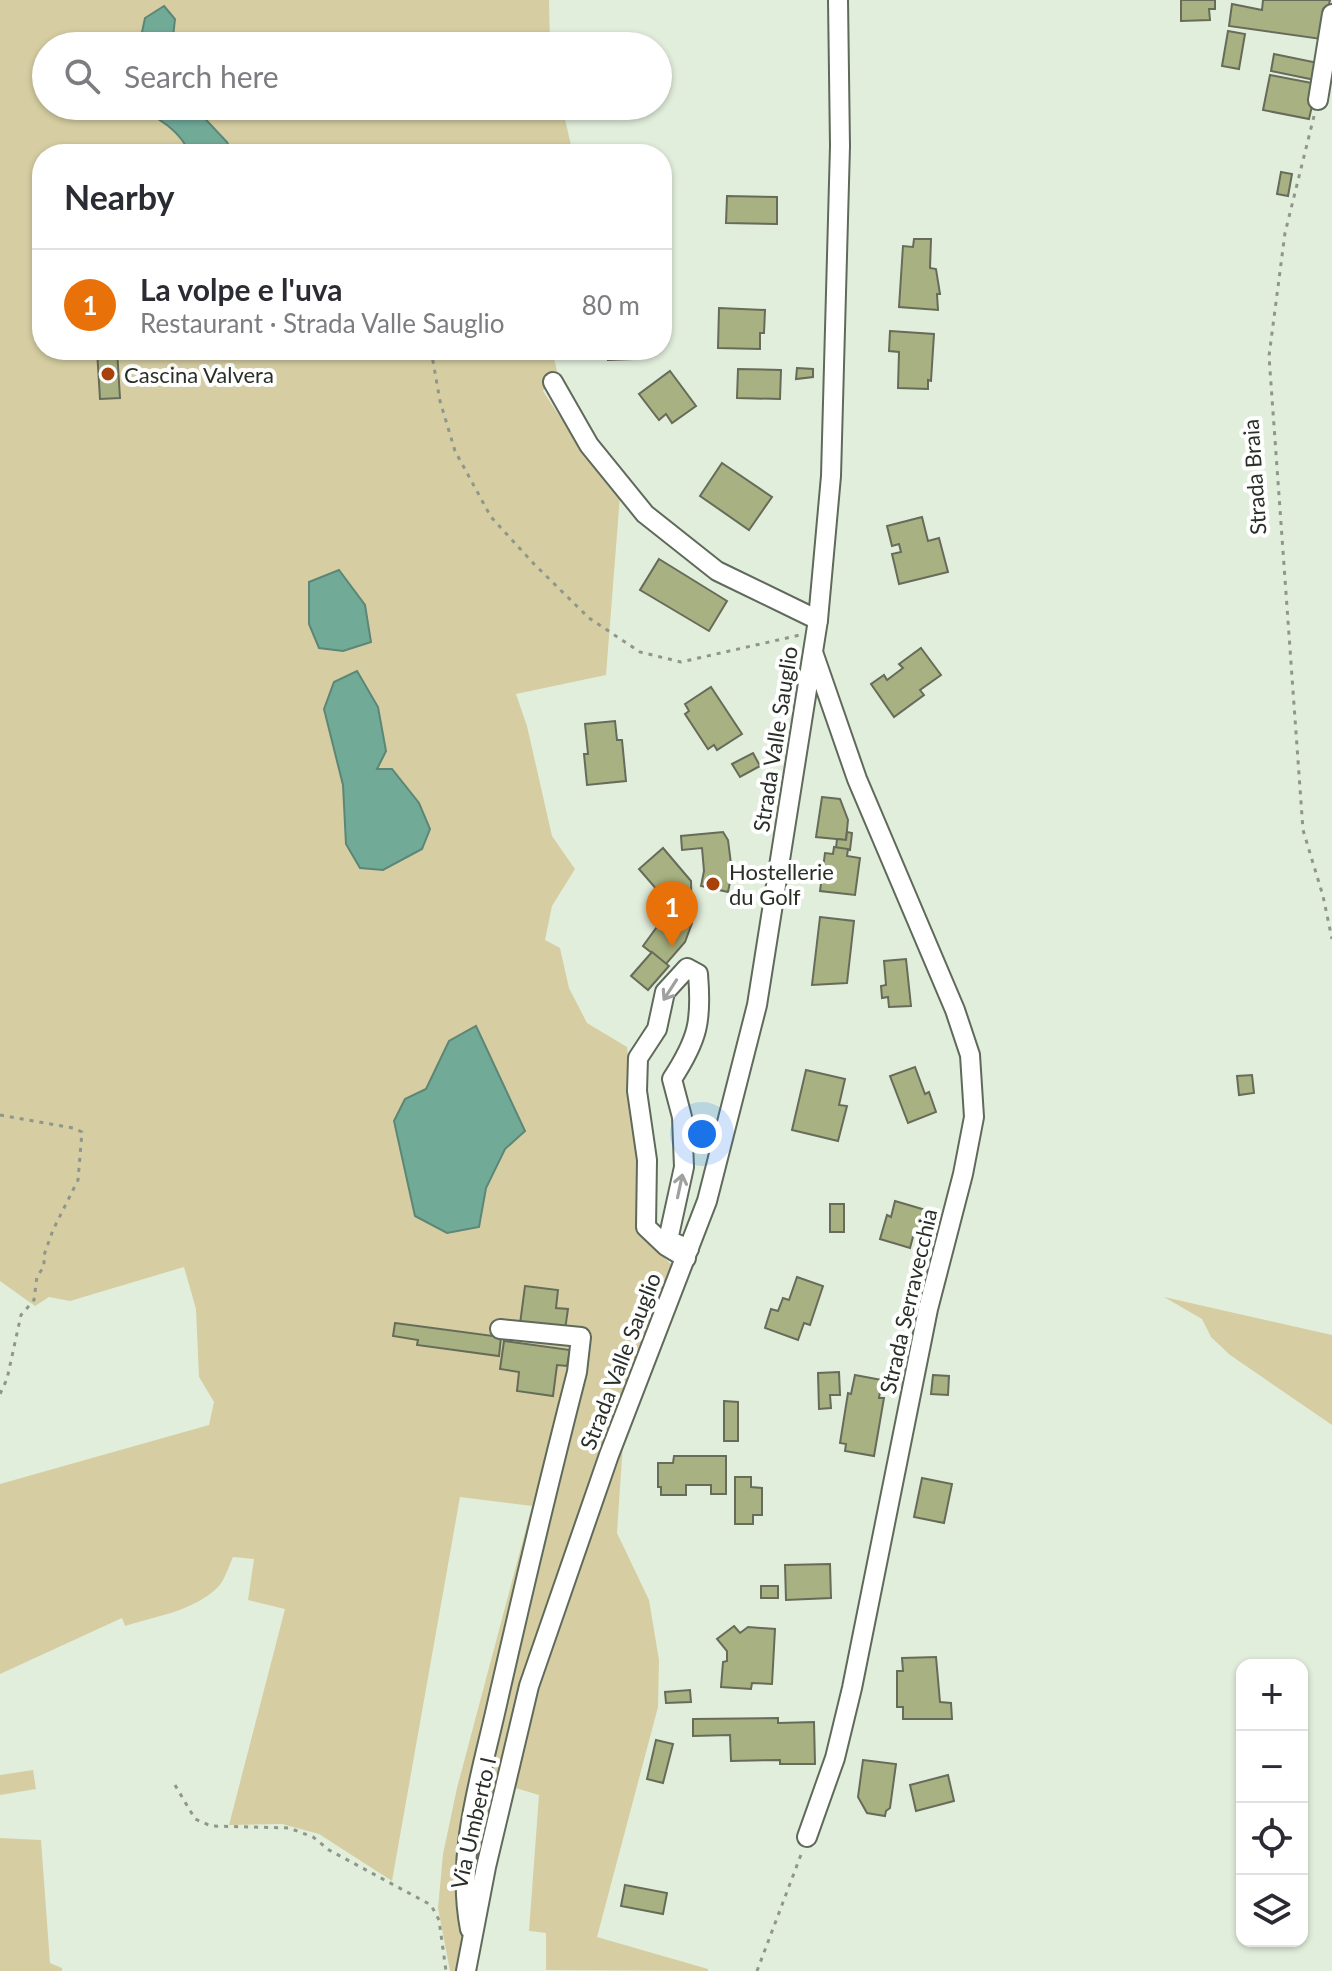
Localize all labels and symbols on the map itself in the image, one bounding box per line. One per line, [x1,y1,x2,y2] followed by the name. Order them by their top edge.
[124,361,274,388] place label: Cascina Valvera
[99,365,117,383] marker: Cascina Valvera
[1236,418,1272,536] street label: Strada Braia
[747,644,803,834] street label: Strada Valle Sauglio
[729,858,834,910] place label: Hostellerie du Golf
[704,875,722,893] marker: Hostellerie du Golf
[646,881,698,947] pin: 1
[662,978,679,1000] one-way arrow
[682,1114,722,1154] your location
[673,1173,688,1199] one-way arrow
[874,1206,942,1396] street label: Strada Serravecchia
[574,1269,666,1453] street label: Strada Valle Sauglio
[445,1754,501,1892] street label: Via Umberto I

